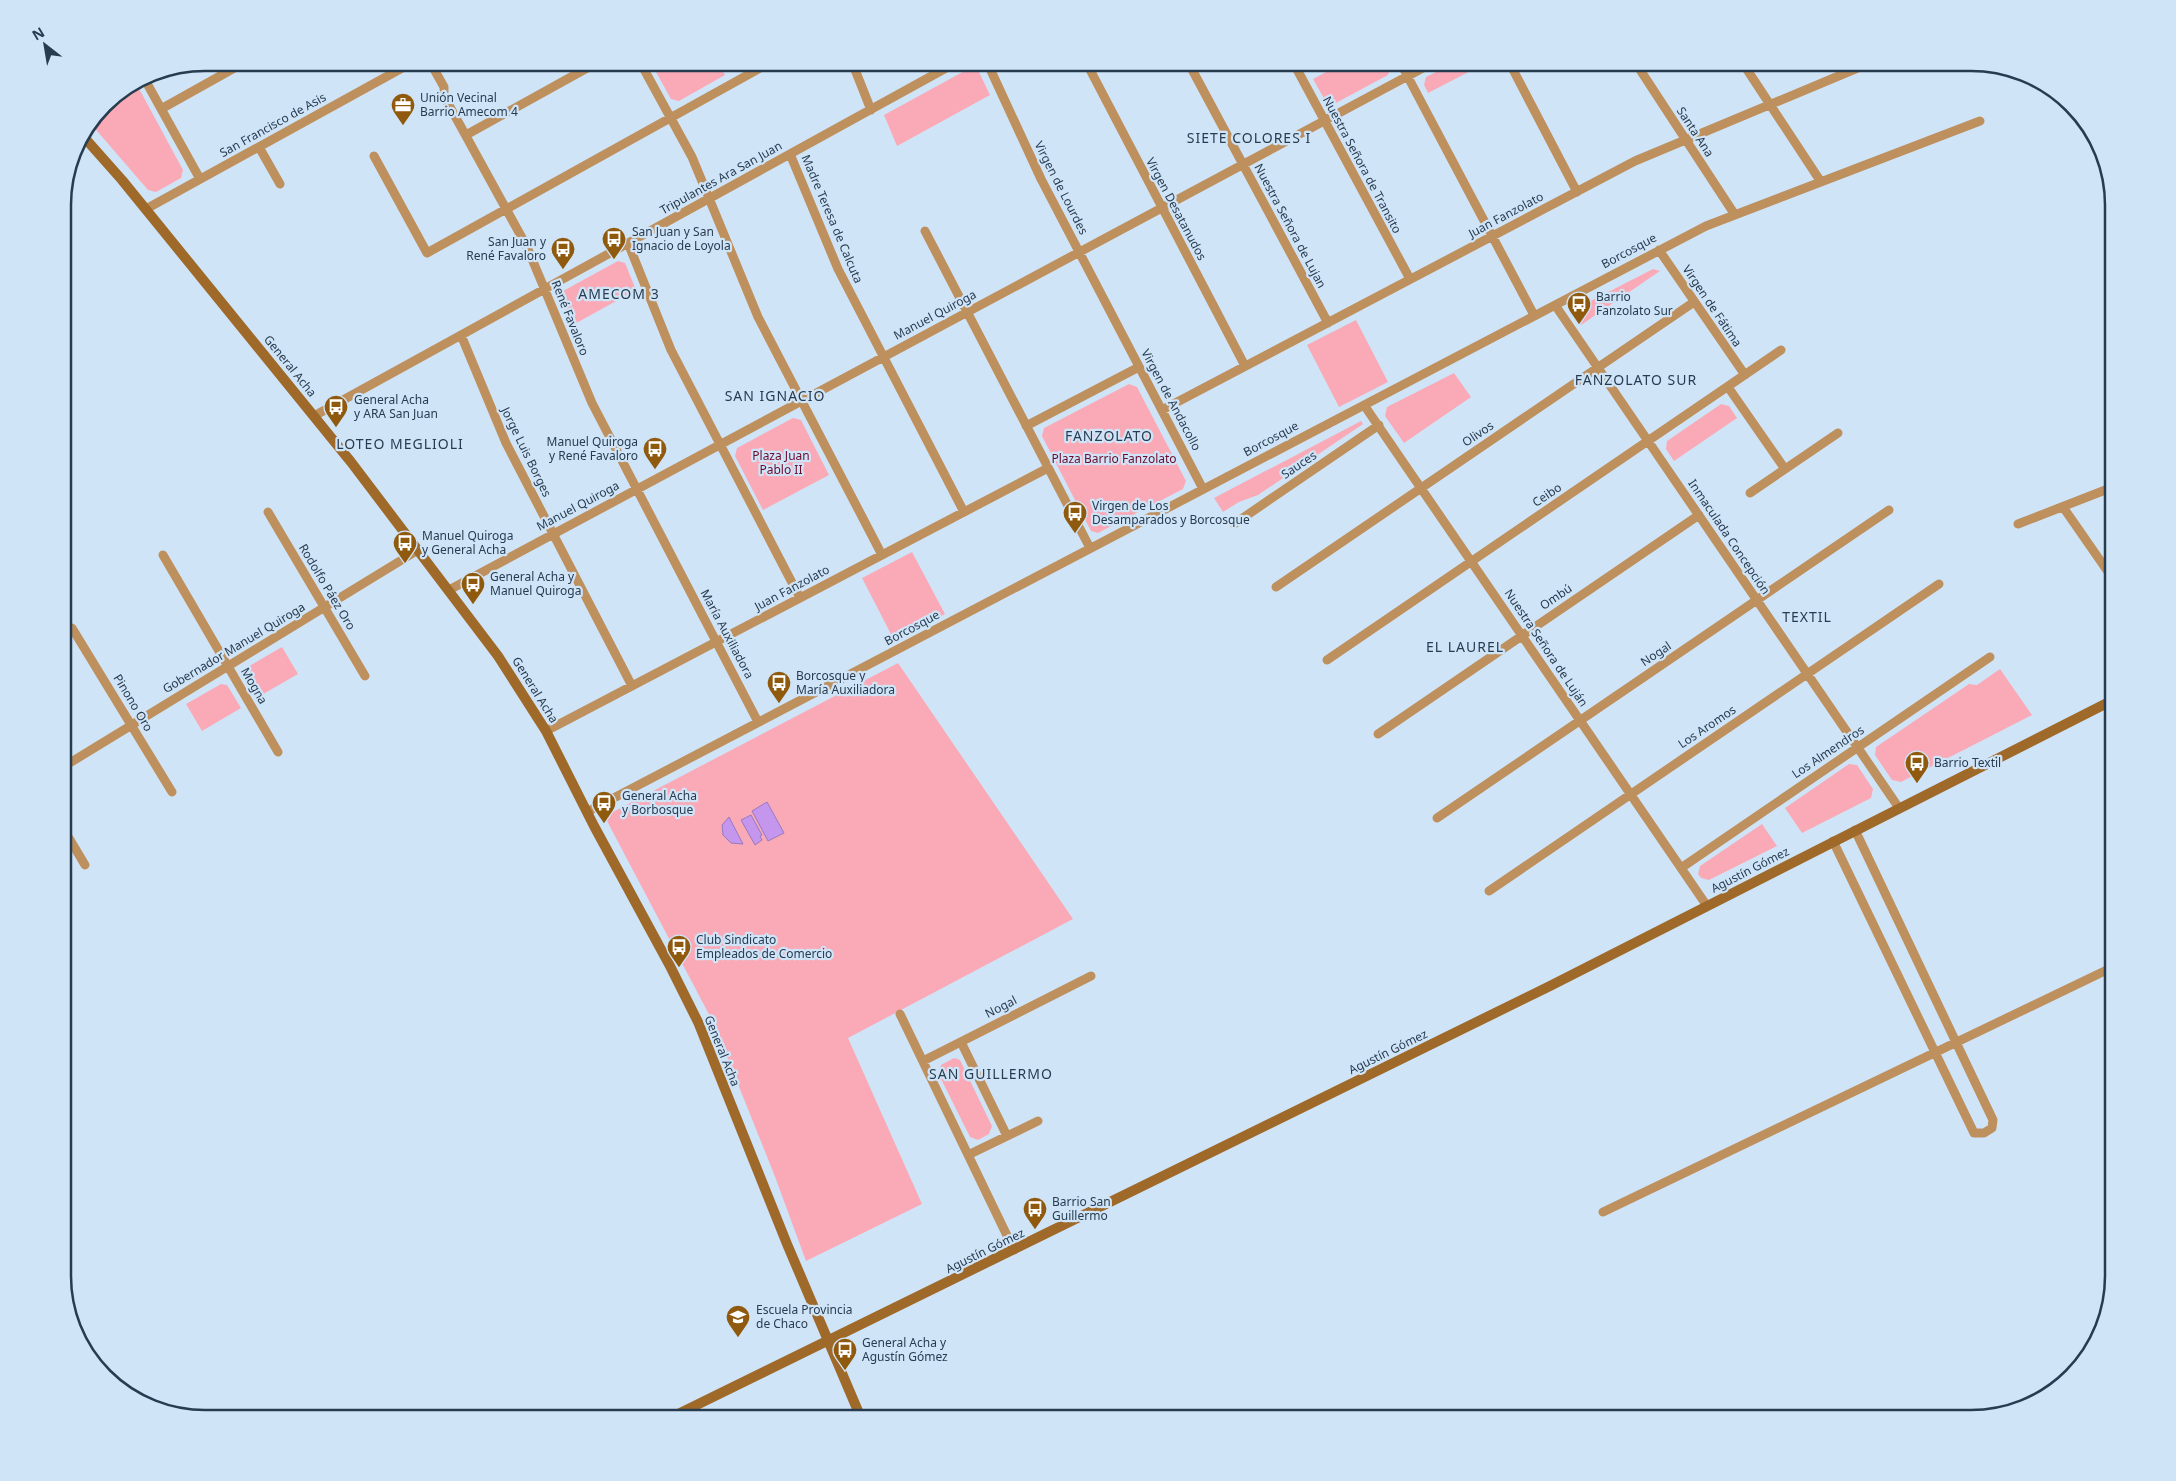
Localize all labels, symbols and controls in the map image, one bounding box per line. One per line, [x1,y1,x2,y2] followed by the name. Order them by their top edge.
[20,20,70,70] north arrow
[28,22,48,45] text: N
[216,88,329,161] street label: San Francisco de Asis
[420,89,518,120] place label: Unión Vecinal Barrio Amecom 4
[390,92,416,126] office icon: Unión Vecinal Barrio Amecom 4
[1319,93,1406,236] street label: Nuestra Señora de Transito
[1673,103,1718,160] street label: Santa Ana
[1187,128,1311,147] district label: SIETE COLORES I
[657,137,785,218] street label: Tripulantes Ara San Juan
[1031,138,1092,238] street label: Virgen de Lourdes
[798,152,867,286] street label: Madre Teresa de Calcuta
[1142,154,1211,263] street label: Virgen Desatanudos
[1250,161,1331,291] street label: Nuestra Señora de Lujan
[1464,188,1546,242] street label: Juan Fanzolato
[632,223,731,254] place label: San Juan y San Ignacio de Loyola
[601,226,627,260] bus stop icon: San Juan y San Ignacio de Loyola
[1598,229,1659,272] street label: Borcosque
[466,233,547,264] place label: San Juan y René Favaloro
[550,236,576,270] bus stop icon: San Juan y René Favaloro
[1679,261,1746,350] street label: Virgen de Fátima
[548,278,593,358] street label: René Favaloro
[578,284,660,303] district label: AMECOM 3
[890,286,979,344] street label: Manuel Quiroga
[1596,288,1673,319] place label: Barrio Fanzolato Sur
[1566,291,1592,325] bus stop icon: Barrio Fanzolato Sur
[260,331,321,400] street label: General Acha
[1137,346,1205,454] street label: Virgen de Andacollo
[1575,370,1697,389] district label: FANZOLATO SUR
[725,386,825,405] district label: SAN IGNACIO
[354,391,438,422] place label: General Acha y ARA San Juan
[323,394,349,428] bus stop icon: General Acha y ARA San Juan
[497,403,556,500] street label: Jorge Luis Borges
[1240,417,1301,460] street label: Borcosque
[1459,417,1497,450] street label: Olivos
[1065,426,1153,445] district label: FANZOLATO
[547,433,638,464] place label: Manuel Quiroga y René Favaloro
[336,434,464,453] district label: LOTEO MEGLIOLI
[642,436,668,470] bus stop icon: Manuel Quiroga y René Favaloro
[1278,446,1320,483] street label: Sauces
[752,447,810,478] park label: Plaza Juan Pablo II
[1051,450,1177,467] park label: Plaza Barrio Fanzolato
[1685,476,1774,598] street label: Inmaculada Concepción
[533,477,622,535] street label: Manuel Quiroga
[1529,479,1565,511] street label: Ceibo
[1092,497,1250,528] place label: Virgen de Los Desamparados y Borcosque
[1062,500,1088,534] bus stop icon: Virgen de Los Desamparados y Borcosque
[422,527,513,558] place label: Manuel Quiroga y General Acha
[392,530,418,564] bus stop icon: Manuel Quiroga y General Acha
[295,540,360,633] street label: Rodolfo Páez Oro
[750,561,832,615] street label: Juan Fanzolato
[490,568,581,599] place label: General Acha y Manuel Quiroga
[460,571,486,605] bus stop icon: General Acha y Manuel Quiroga
[1536,580,1575,614] street label: Ombú
[1501,585,1592,710] street label: Nuestra Señora de Luján
[697,586,758,681] street label: María Auxiliadora
[159,598,308,697] street label: Gobernador Manuel Quiroga
[881,606,942,649] street label: Borcosque
[1782,607,1832,626] district label: TEXTIL
[1426,637,1504,656] district label: EL LAUREL
[1637,637,1674,670] street label: Nogal
[508,653,562,726] street label: General Acha
[237,664,272,707] street label: Mogna
[796,667,895,698] place label: Borcosque y María Auxiliadora
[766,670,792,704] bus stop icon: Borcosque y María Auxiliadora
[110,671,157,735] street label: Pinono Oro
[1674,701,1739,752] street label: Los Aromos
[1788,721,1867,782] street label: Los Almendros
[1904,750,1930,784] bus stop icon: Barrio Textil
[1934,754,2001,771] place label: Barrio Textil
[622,787,697,818] place label: General Acha y Borbosque
[591,790,617,824] bus stop icon: General Acha y Borbosque
[1708,842,1792,897] street label: Agustín Gómez
[696,931,832,962] place label: Club Sindicato Empleados de Comercio
[666,934,692,968] bus stop icon: Club Sindicato Empleados de Comercio
[982,991,1020,1022] street label: Nogal
[701,1013,744,1089] street label: General Acha
[1346,1025,1430,1078] street label: Agustín Gómez
[929,1064,1053,1083] district label: SAN GUILLERMO
[1052,1193,1111,1224] place label: Barrio San Guillermo
[1022,1196,1048,1230] bus stop icon: Barrio San Guillermo
[943,1224,1027,1277] street label: Agustín Gómez
[756,1301,853,1332] place label: Escuela Provincia de Chaco
[725,1304,751,1338] school or university icon: Escuela Provincia de Chaco
[862,1334,948,1365] place label: General Acha y Agustín Gómez
[832,1337,858,1371] bus stop icon: General Acha y Agustín Gómez

